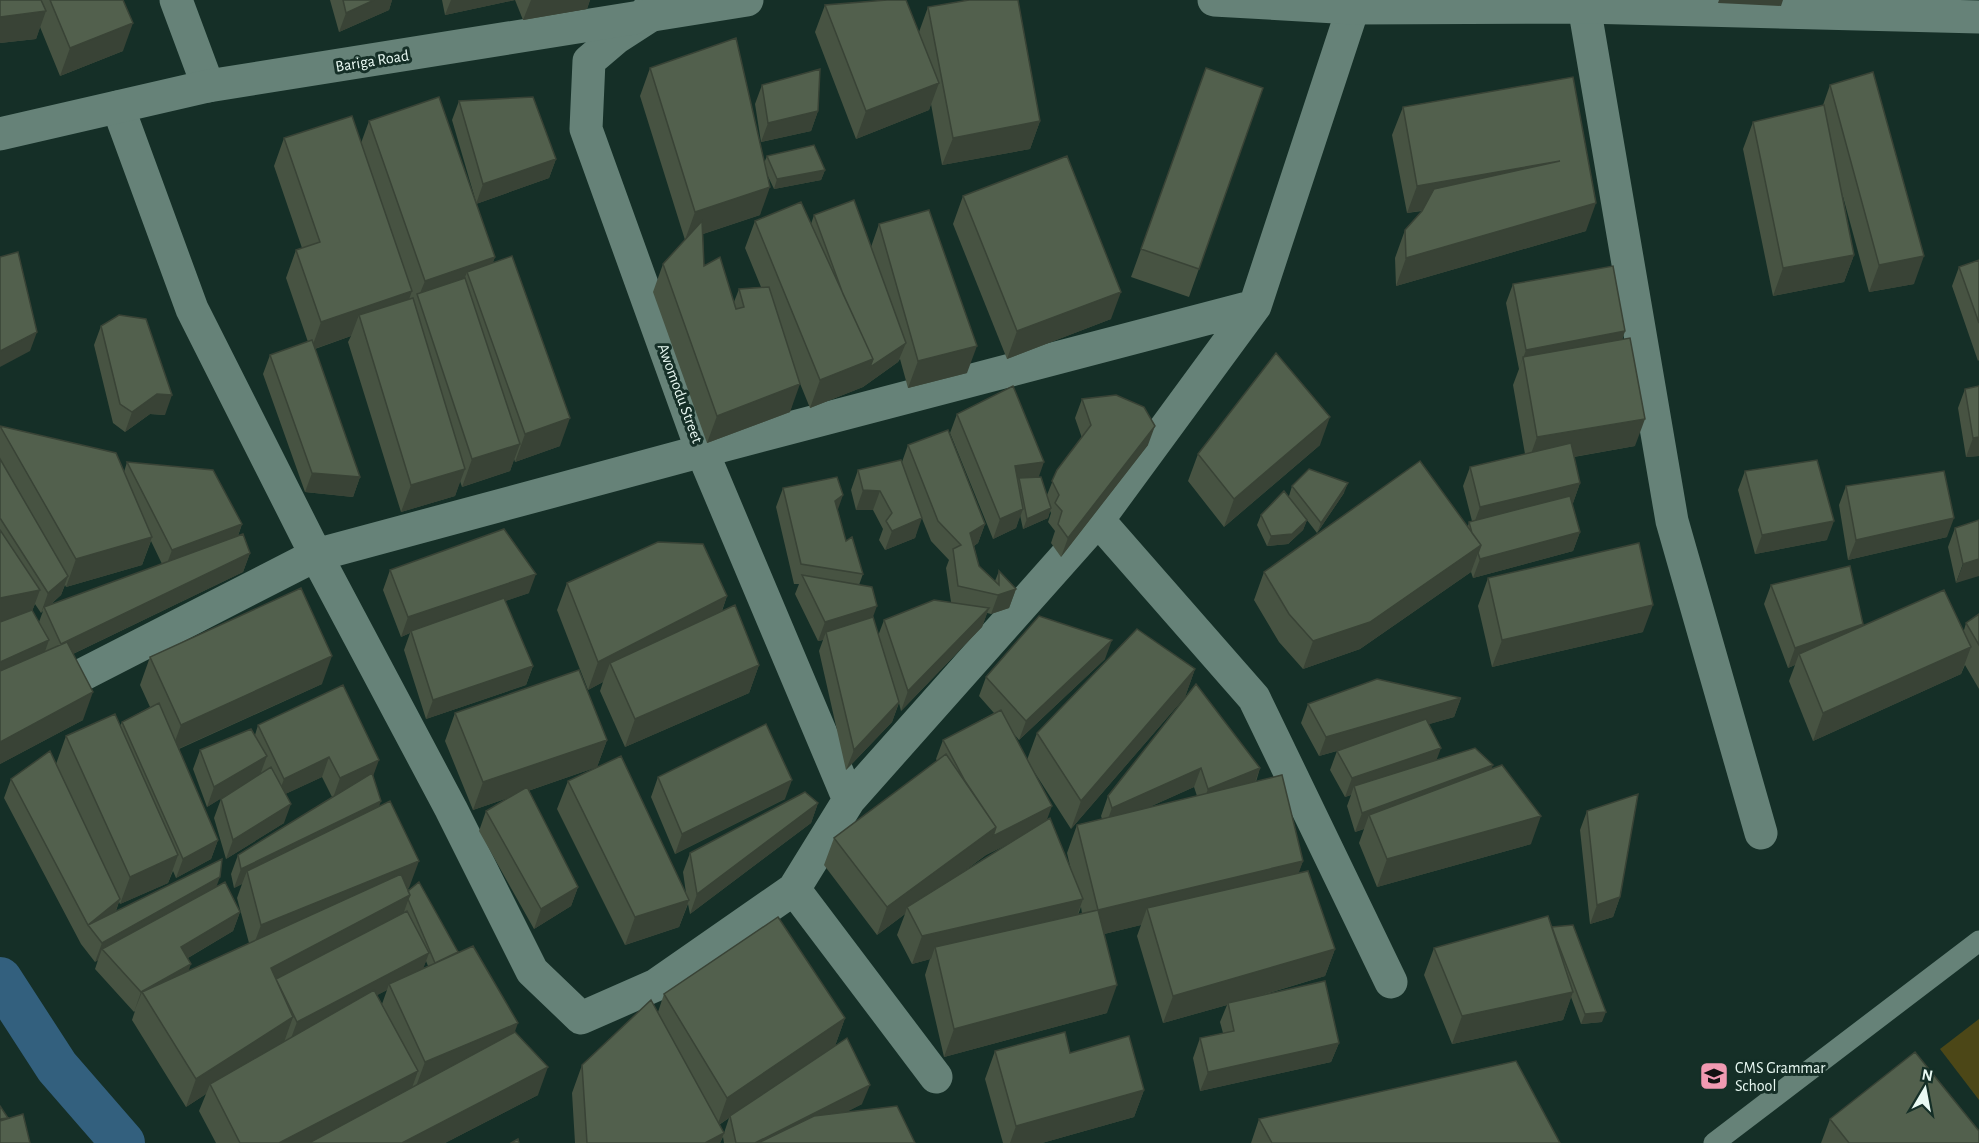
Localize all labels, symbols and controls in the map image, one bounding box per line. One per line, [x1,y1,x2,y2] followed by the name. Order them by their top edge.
[334,47,410,75] street label: Bariga Road
[655,341,705,445] street label: Awomodu Street
[1895,1059,1955,1119] north arrow
[1698,1060,1730,1092] school or university icon: CMS Grammar School
[1735,1060,1826,1094] place label: CMS Grammar School
[1921,1066,1934,1084] text: N

